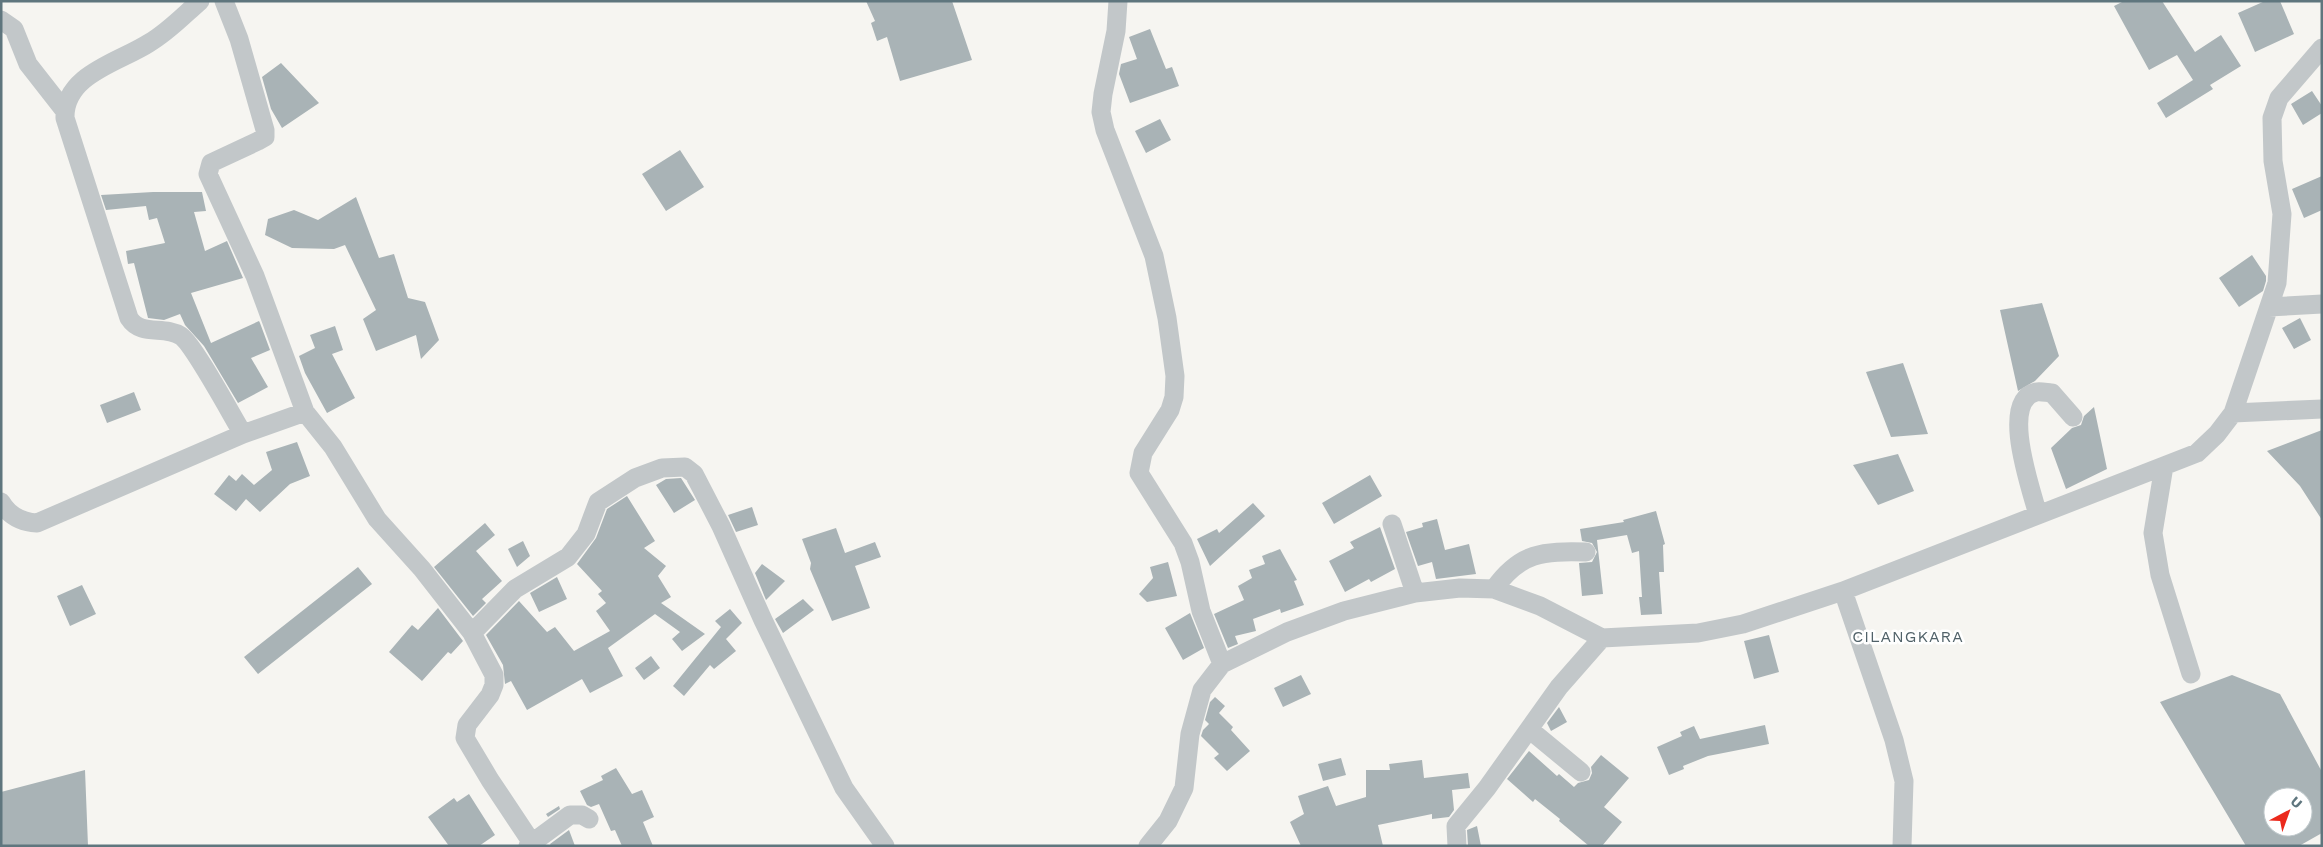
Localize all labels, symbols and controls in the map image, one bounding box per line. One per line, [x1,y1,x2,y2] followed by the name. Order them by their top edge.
[1852,627,1964,646] district label: CILANGKARA
[2263,787,2313,837] north arrow
[2288,793,2306,812] text: U

